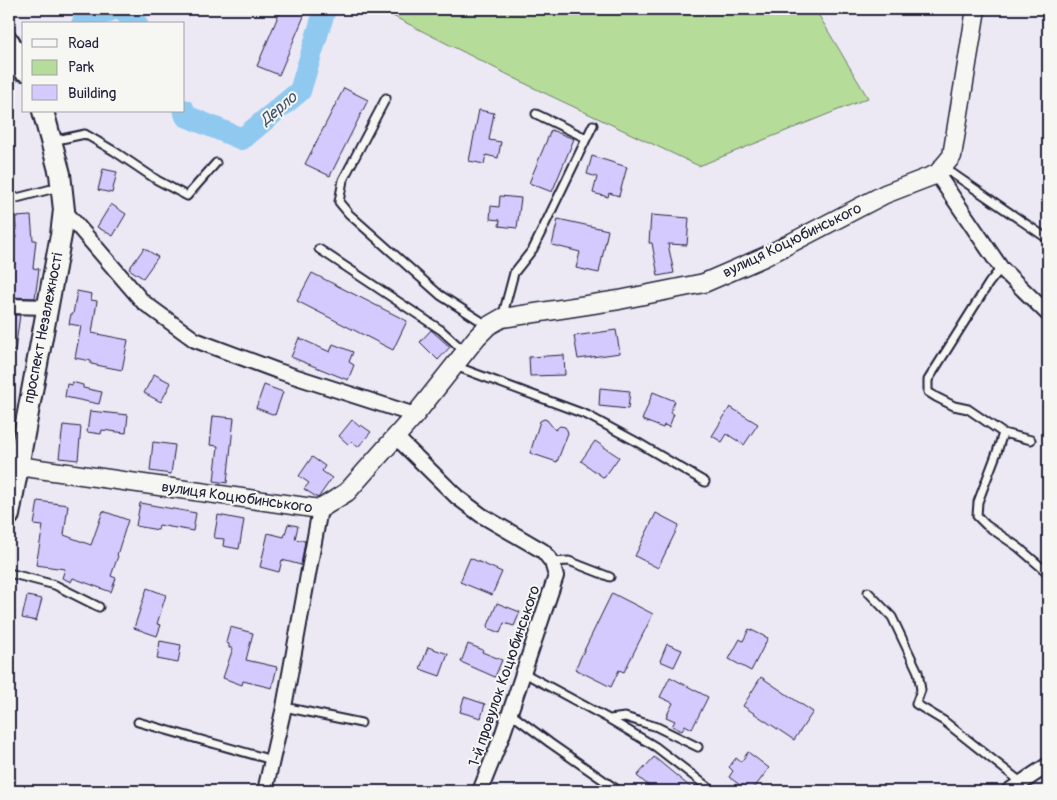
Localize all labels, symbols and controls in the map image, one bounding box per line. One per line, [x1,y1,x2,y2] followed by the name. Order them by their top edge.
[22,22,185,112] legend
[68,34,99,53] text: Road
[68,58,95,77] text: Park
[68,84,116,103] text: Building
[255,87,302,131] water label: Дерло
[720,199,865,282] street label: вулиця Коцюбинського
[20,251,67,405] street label: проспект Незалежності
[160,478,314,517] street label: вулиця Коцюбинського
[465,583,544,769] street label: 1-й провулок Коцюбинського

